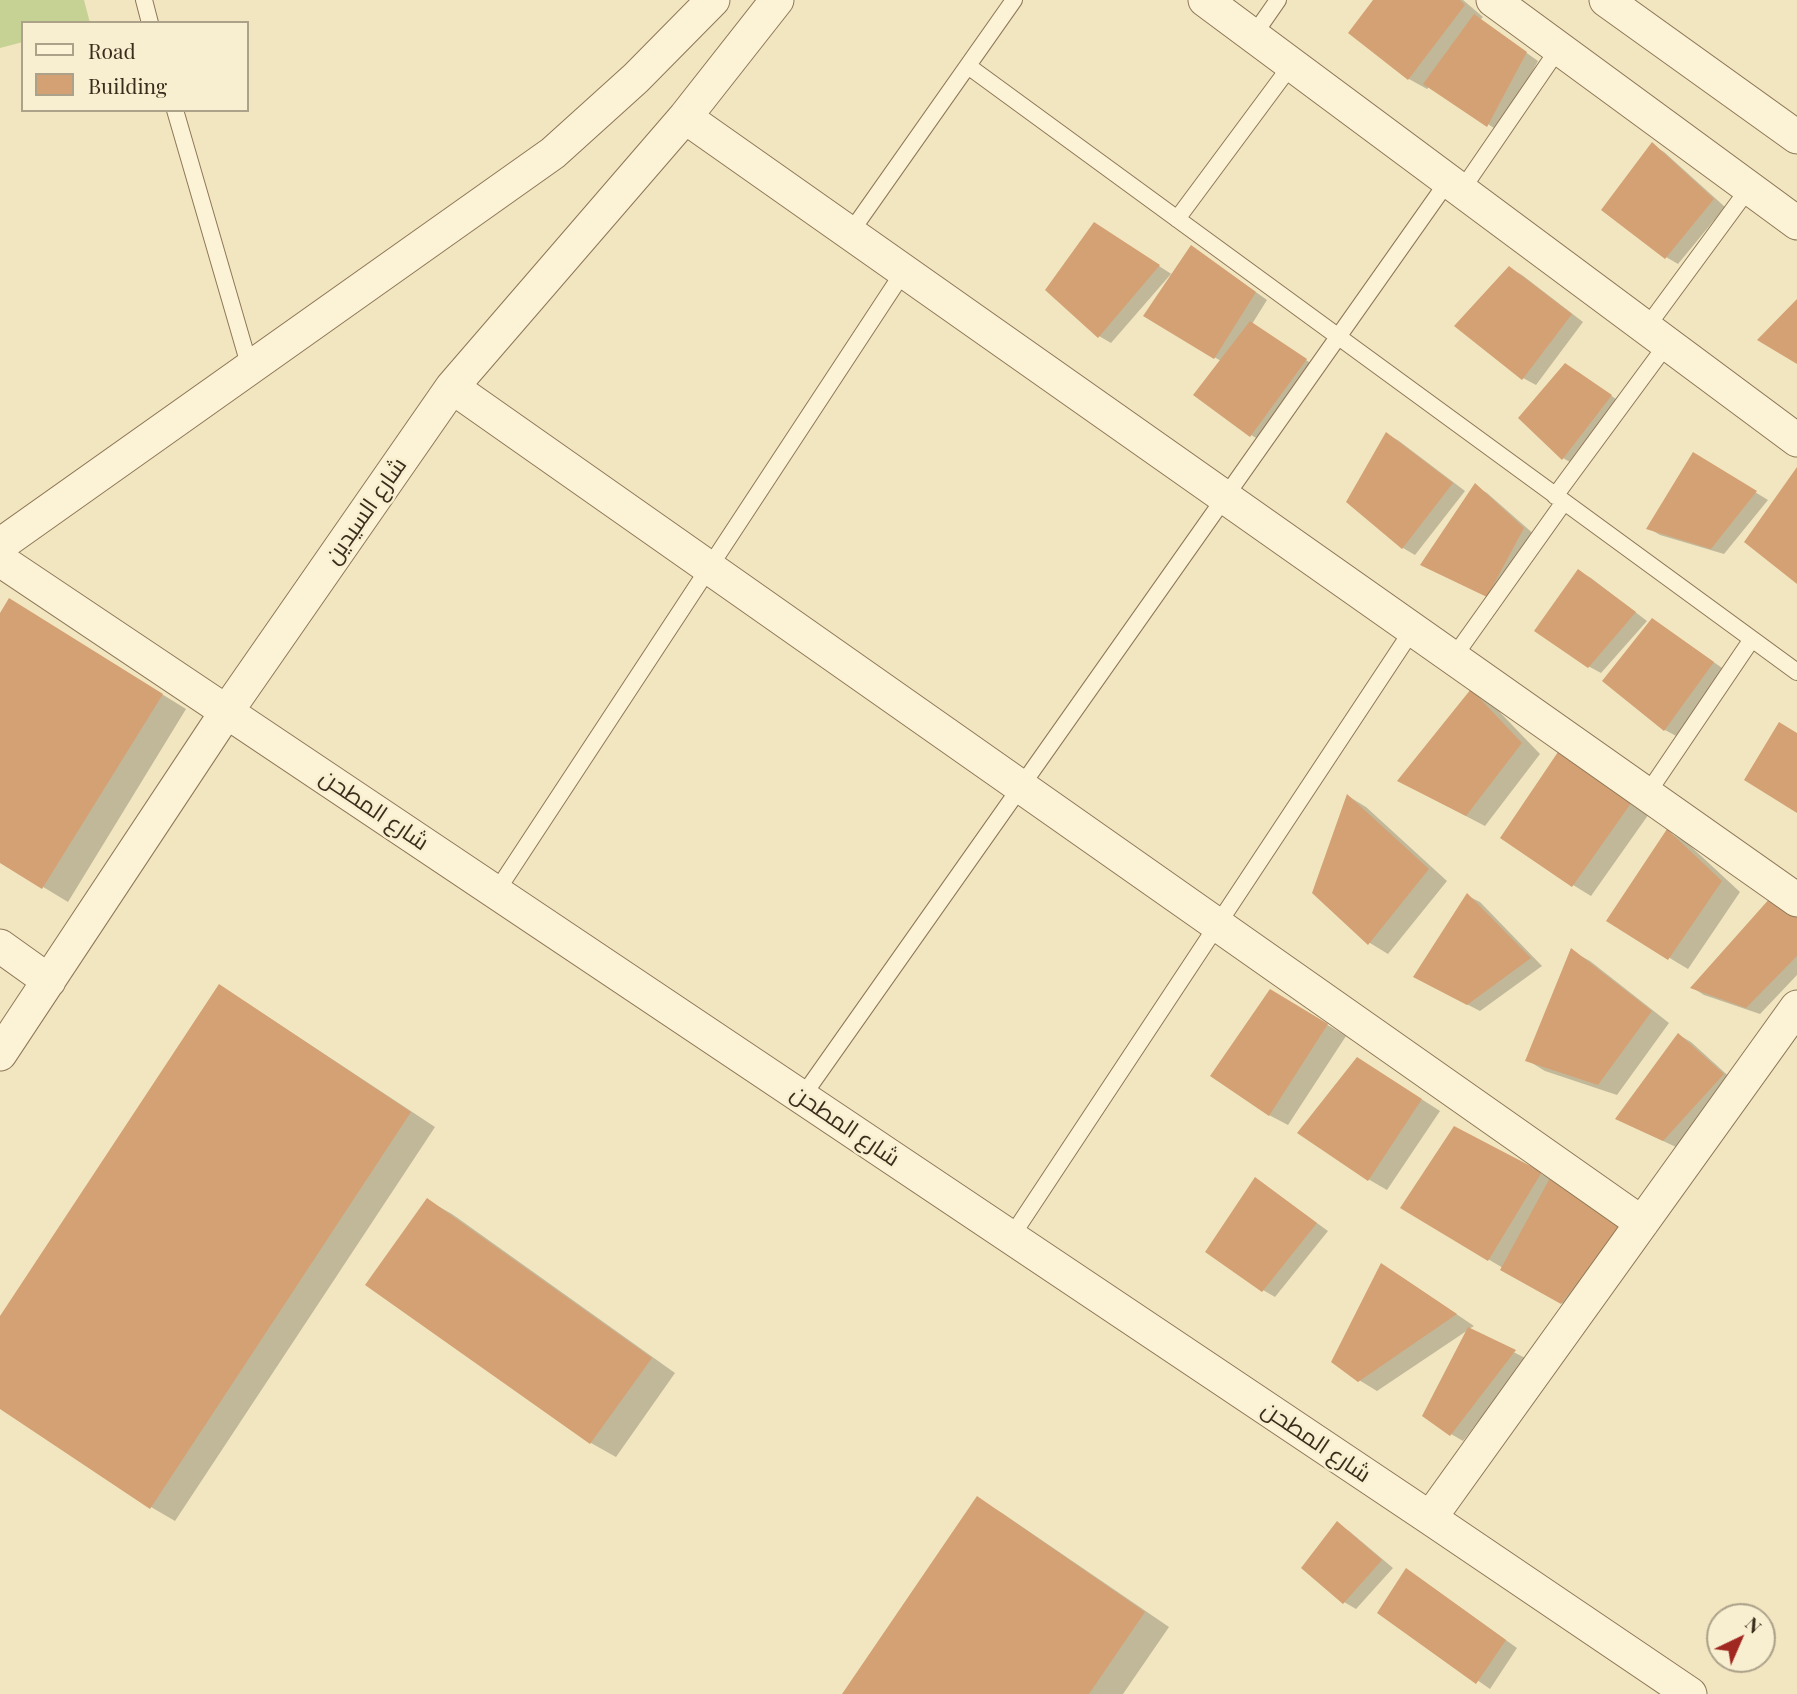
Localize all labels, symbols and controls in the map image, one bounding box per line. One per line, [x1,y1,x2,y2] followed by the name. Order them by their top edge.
[21,21,248,112] legend
[88,36,136,64] text: Road
[88,71,167,99] text: Building
[319,452,413,570] street label: شارع السيدين
[314,763,434,857] street label: شارع المطحن
[785,1079,905,1173] street label: شارع المطحن
[1256,1395,1376,1489] street label: شارع المطحن
[1706,1603,1776,1673] north arrow
[1740,1610,1768,1638] text: N

